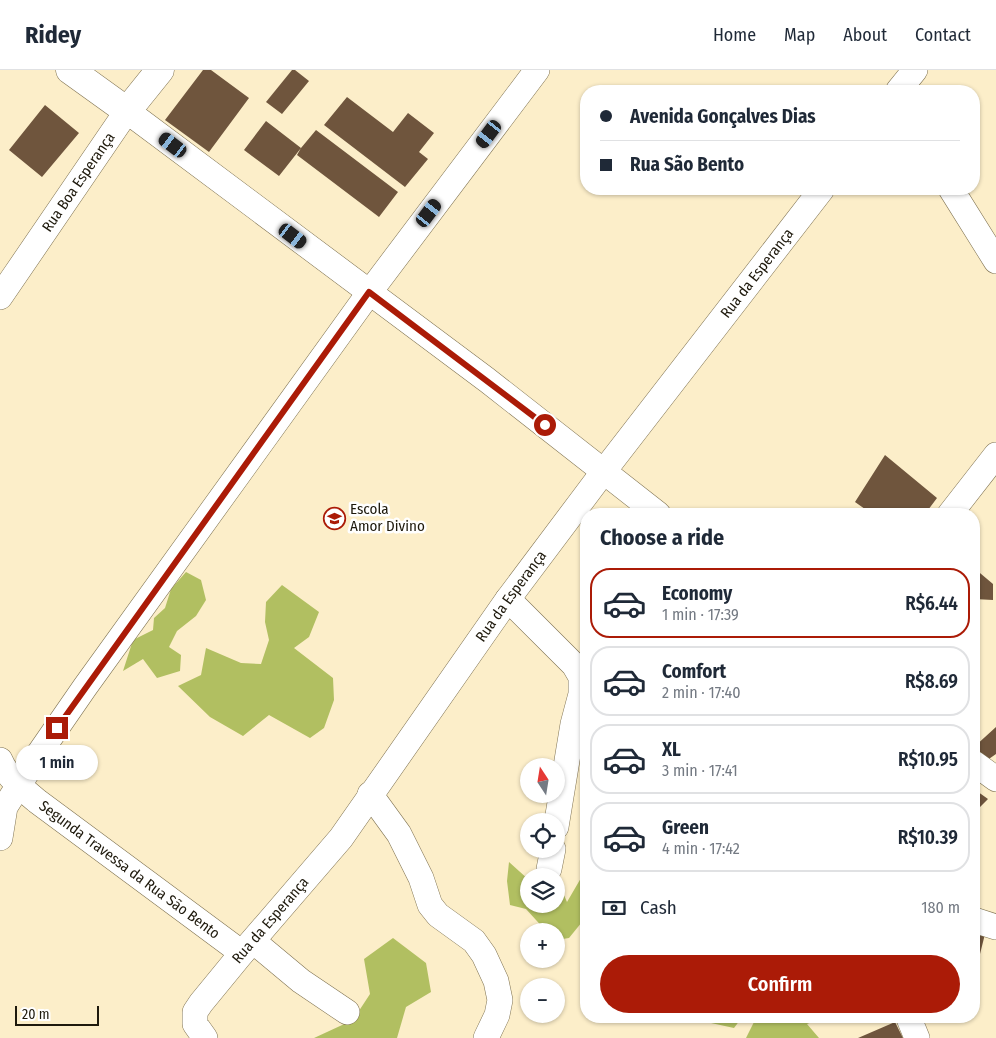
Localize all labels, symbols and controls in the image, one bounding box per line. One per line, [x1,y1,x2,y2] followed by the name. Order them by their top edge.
[25,21,81,49] text: Ridey
[713,24,756,46] text: Home
[784,24,815,46] text: Map
[843,24,887,46] text: About
[915,24,971,46] text: Contact
[630,105,816,128] text: Avenida Gonçalves Dias
[473,118,504,150] car
[38,129,119,235] street label: Rua Boa Esperança
[156,130,189,160] car
[630,153,744,176] text: Rua São Bento
[413,197,444,229] car
[276,221,309,251] car
[717,225,797,322] street label: Rua da Esperança
[534,414,556,436] route start
[350,500,425,535] place label: Escola Amor Divino
[322,506,346,530] school or university icon: Escola Amor Divino
[600,524,724,551] text: Choose a ride
[472,547,550,645] street label: Rua da Esperança
[602,581,647,626] icon: car
[662,582,732,605] text: Economy
[905,592,958,615] text: R$6.44
[662,605,739,624] text: 1 min · 17:39
[602,659,647,704] icon: car
[662,660,726,683] text: Comfort
[905,670,958,693] text: R$8.69
[662,683,741,702] text: 2 min · 17:40
[46,717,68,739] route end
[602,737,647,782] icon: car
[662,738,681,761] text: XL
[16,746,98,780] callout: 1 min
[898,748,958,771] text: R$10.95
[40,753,74,772] text: 1 min
[520,758,565,802] north arrow
[520,758,565,1023] map controls
[662,761,738,780] text: 3 min · 17:41
[36,797,224,943] street label: Segunda Travessa da Rua São Bento
[520,813,565,858] button: locate
[602,815,647,860] icon: car
[662,816,709,839] text: Green
[898,826,958,849] text: R$10.39
[662,839,740,858] text: 4 min · 17:42
[520,868,565,913] button: layers
[228,873,312,967] street label: Rua da Esperança
[600,894,628,922] icon: cash
[640,896,677,919] text: Cash
[921,898,960,917] text: 180 m
[520,923,565,968] button: +
[600,955,960,1013] button: Confirm
[520,978,565,1023] button: −
[15,1003,99,1026] scale bar
[22,1006,50,1023] text: 20 m

